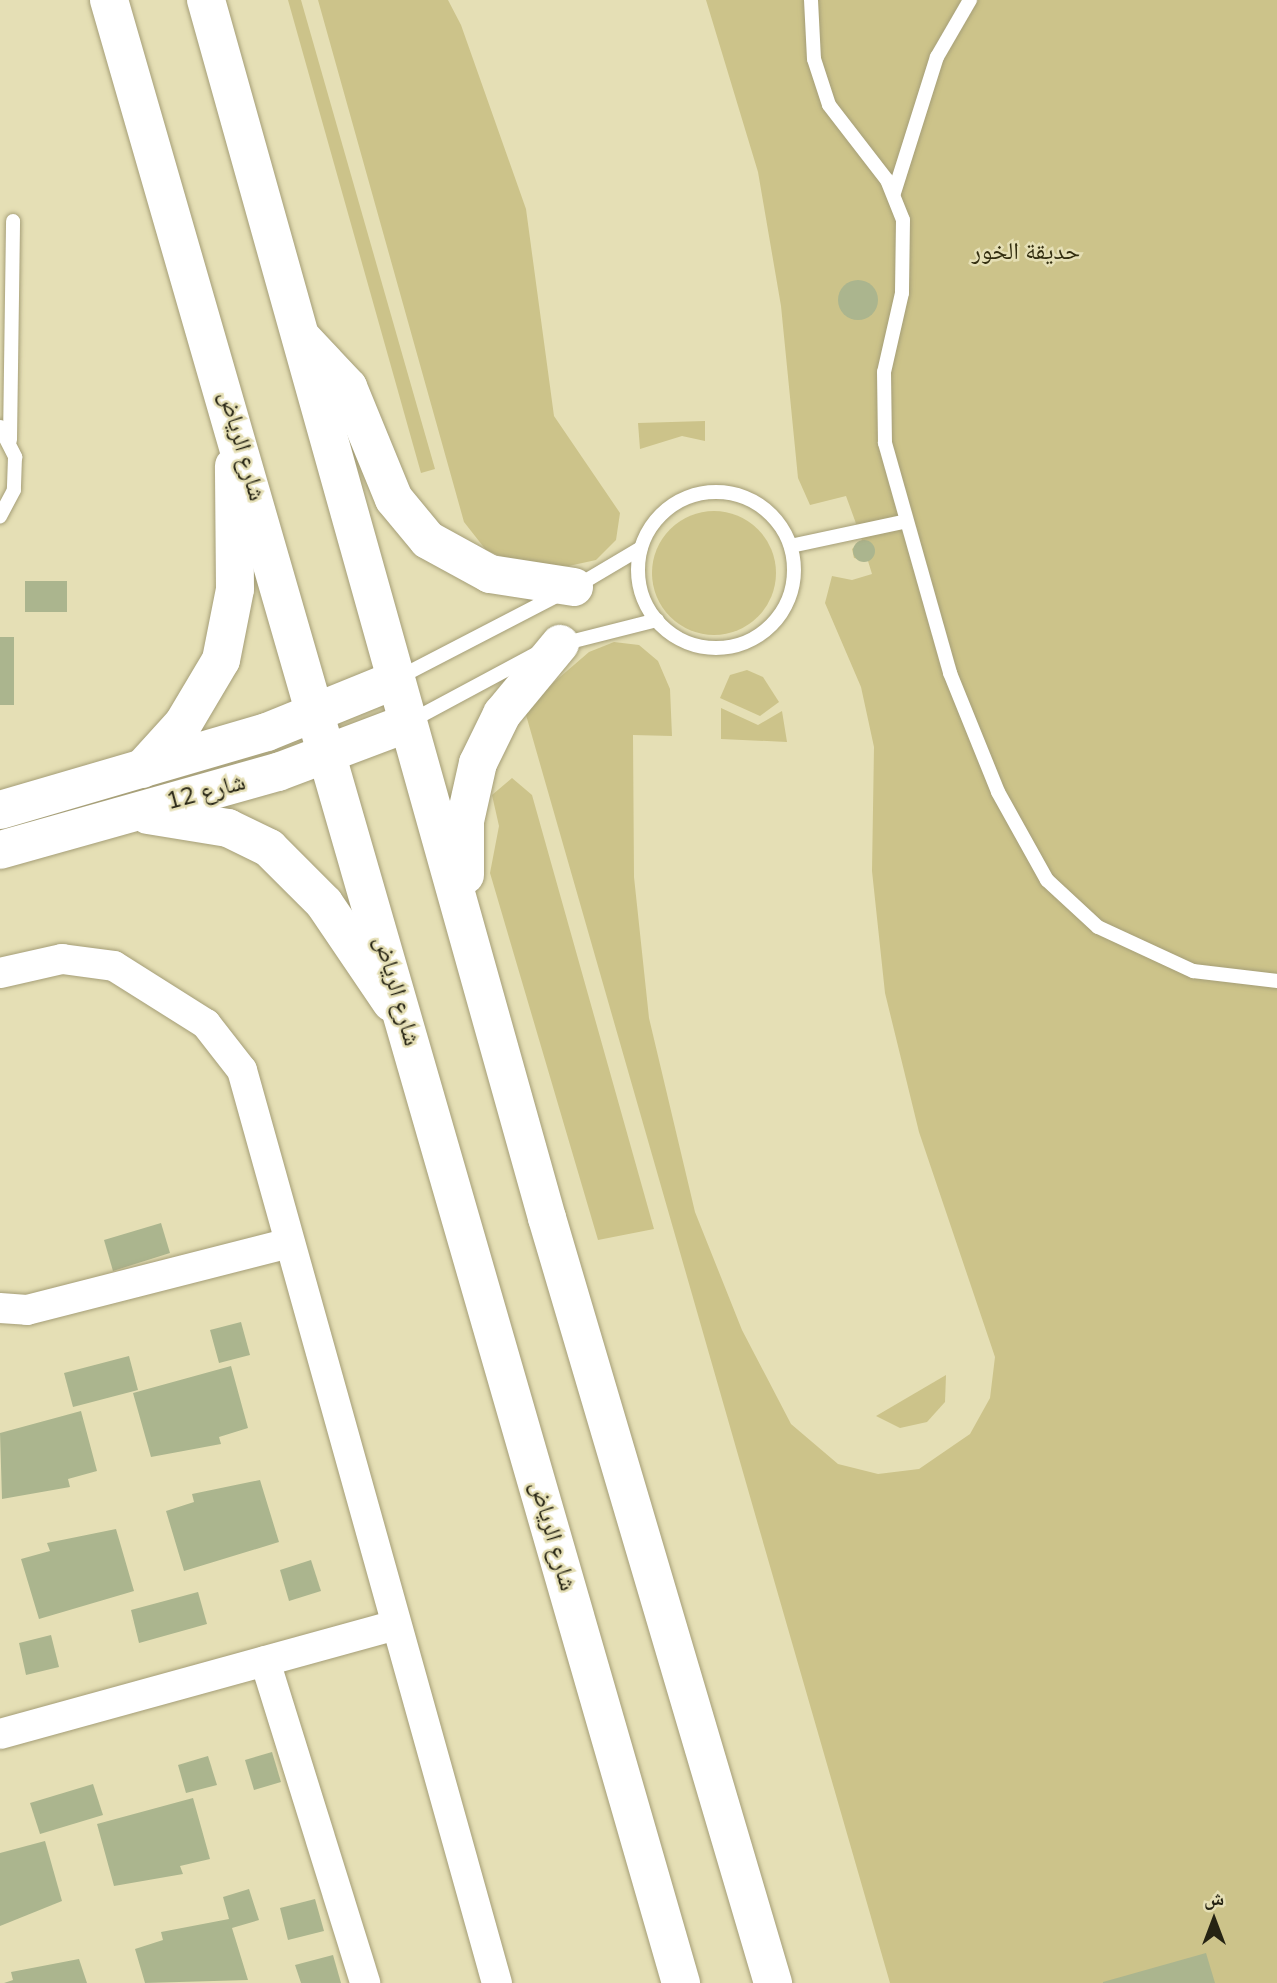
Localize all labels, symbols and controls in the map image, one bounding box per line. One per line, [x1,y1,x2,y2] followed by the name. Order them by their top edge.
[972,238,1080,266] park label: حديقة الخور
[213,388,271,504] street label: شارع الرياض
[163,768,249,816] street label: شارع 12
[368,933,426,1049] street label: شارع الرياض
[524,1478,582,1594] street label: شارع الرياض
[1179,1885,1249,1955] north arrow
[1204,1886,1224,1912] text: ش

